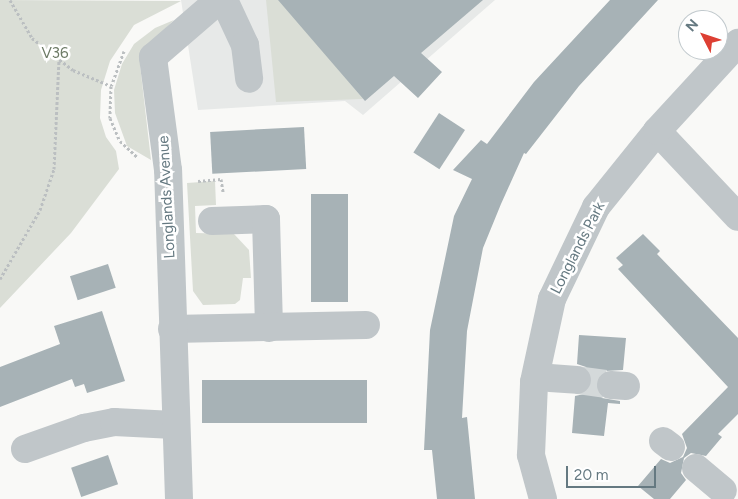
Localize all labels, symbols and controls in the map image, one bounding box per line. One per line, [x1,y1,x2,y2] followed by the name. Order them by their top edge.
[678,10,728,60] north arrow
[682,16,702,35] text: N
[41,45,69,63] park label: V36
[155,135,179,259] street label: Longlands Avenue
[547,199,609,297] street label: Longlands Park
[568,456,658,488] scale bar
[574,466,608,484] text: 20 m

